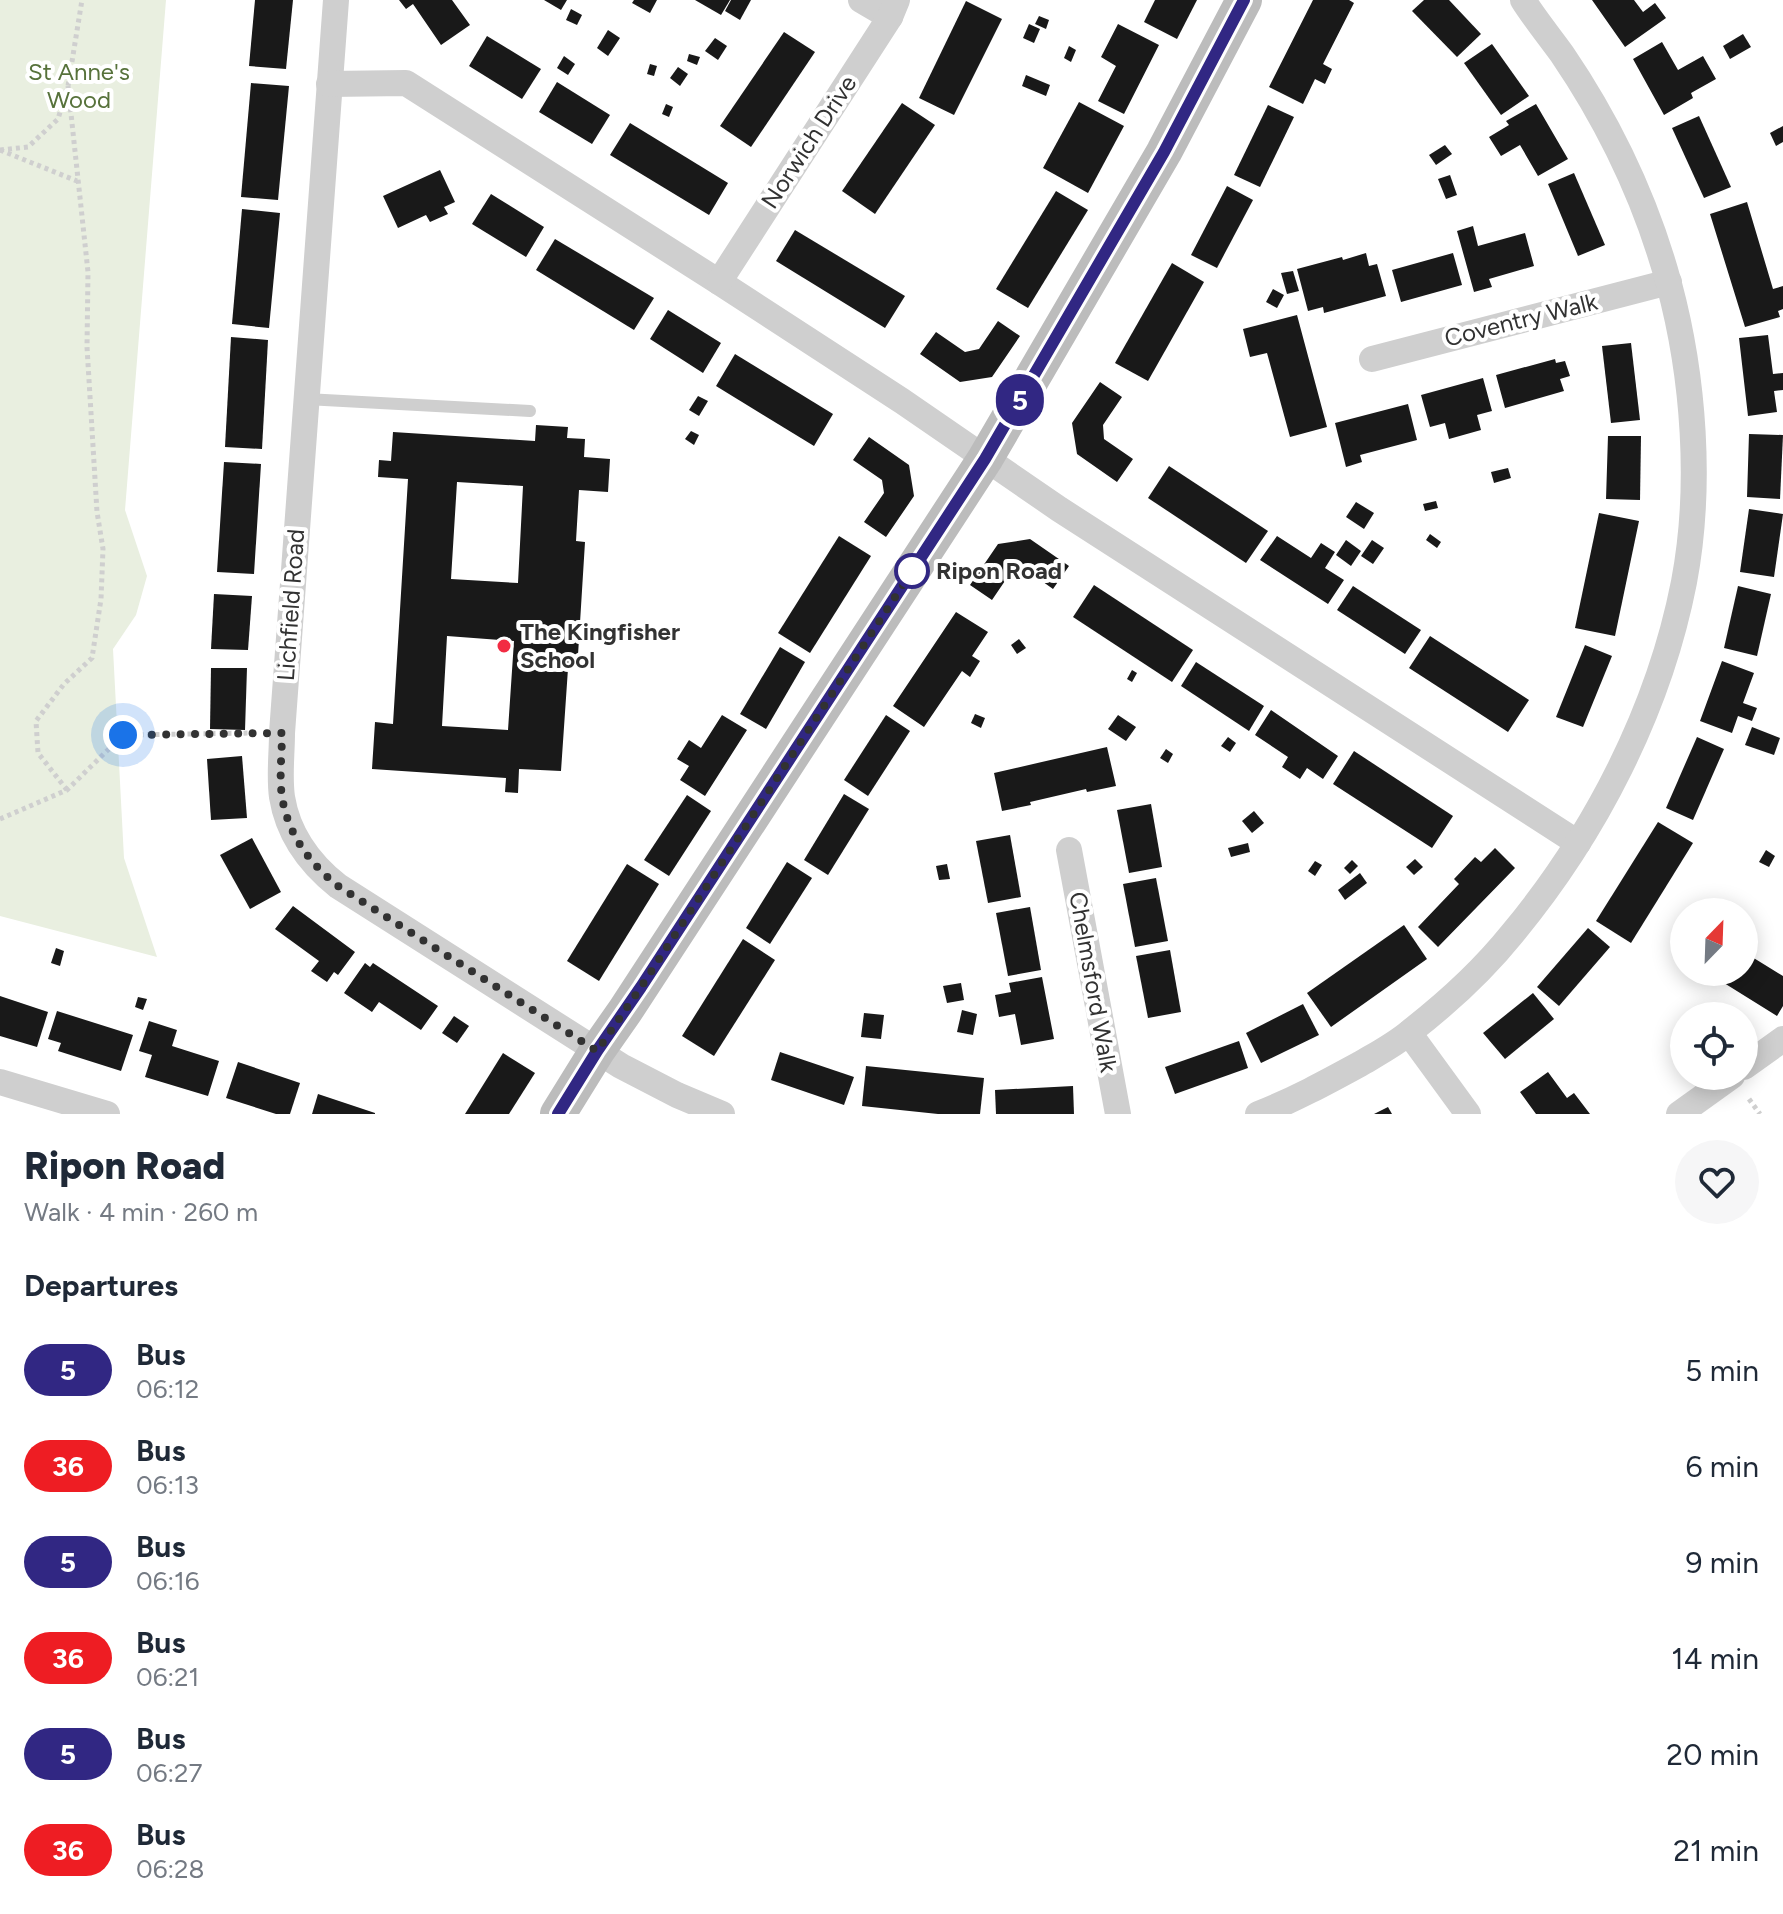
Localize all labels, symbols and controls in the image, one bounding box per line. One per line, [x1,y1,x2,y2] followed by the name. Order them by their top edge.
[28,57,130,114] park label: St Anne's Wood
[755,70,862,214] street label: Norwich Drive
[1441,286,1601,353] street label: Coventry Walk
[994,374,1046,426] line badge: 5
[1012,383,1028,417] text: 5
[271,528,310,682] street label: Lichfield Road
[895,554,929,588] marker: Ripon Road
[936,556,1062,585] place label: Ripon Road
[520,617,680,674] place label: The Kingfisher School
[495,637,513,655] marker: The Kingfisher School
[103,715,143,755] your location
[1063,889,1124,1075] street label: Chelmsford Walk
[1670,898,1758,986] north arrow
[1670,898,1758,1090] map controls
[1670,1002,1758,1090] button: locate
[1675,1140,1759,1224] button: heart
[24,1143,225,1189] text: Ripon Road
[24,1196,258,1228] text: Walk · 4 min · 260 m
[24,1267,178,1304] text: Departures
[136,1336,185,1373] text: Bus
[1685,1352,1759,1389] text: 5 min
[60,1353,76,1387] text: 5
[136,1373,199,1405] text: 06:12
[136,1432,185,1469] text: Bus
[1685,1448,1759,1485] text: 6 min
[52,1449,84,1483] text: 36
[136,1469,199,1501] text: 06:13
[136,1528,185,1565] text: Bus
[1685,1544,1759,1581] text: 9 min
[60,1545,76,1579] text: 5
[136,1565,199,1597] text: 06:16
[136,1624,185,1661] text: Bus
[1671,1640,1759,1677] text: 14 min
[52,1641,84,1675] text: 36
[136,1661,199,1693] text: 06:21
[136,1720,185,1757] text: Bus
[1666,1736,1759,1773] text: 20 min
[60,1737,76,1771] text: 5
[136,1757,202,1789] text: 06:27
[136,1816,185,1853] text: Bus
[1673,1832,1759,1869] text: 21 min
[52,1833,84,1867] text: 36
[136,1853,204,1885] text: 06:28

